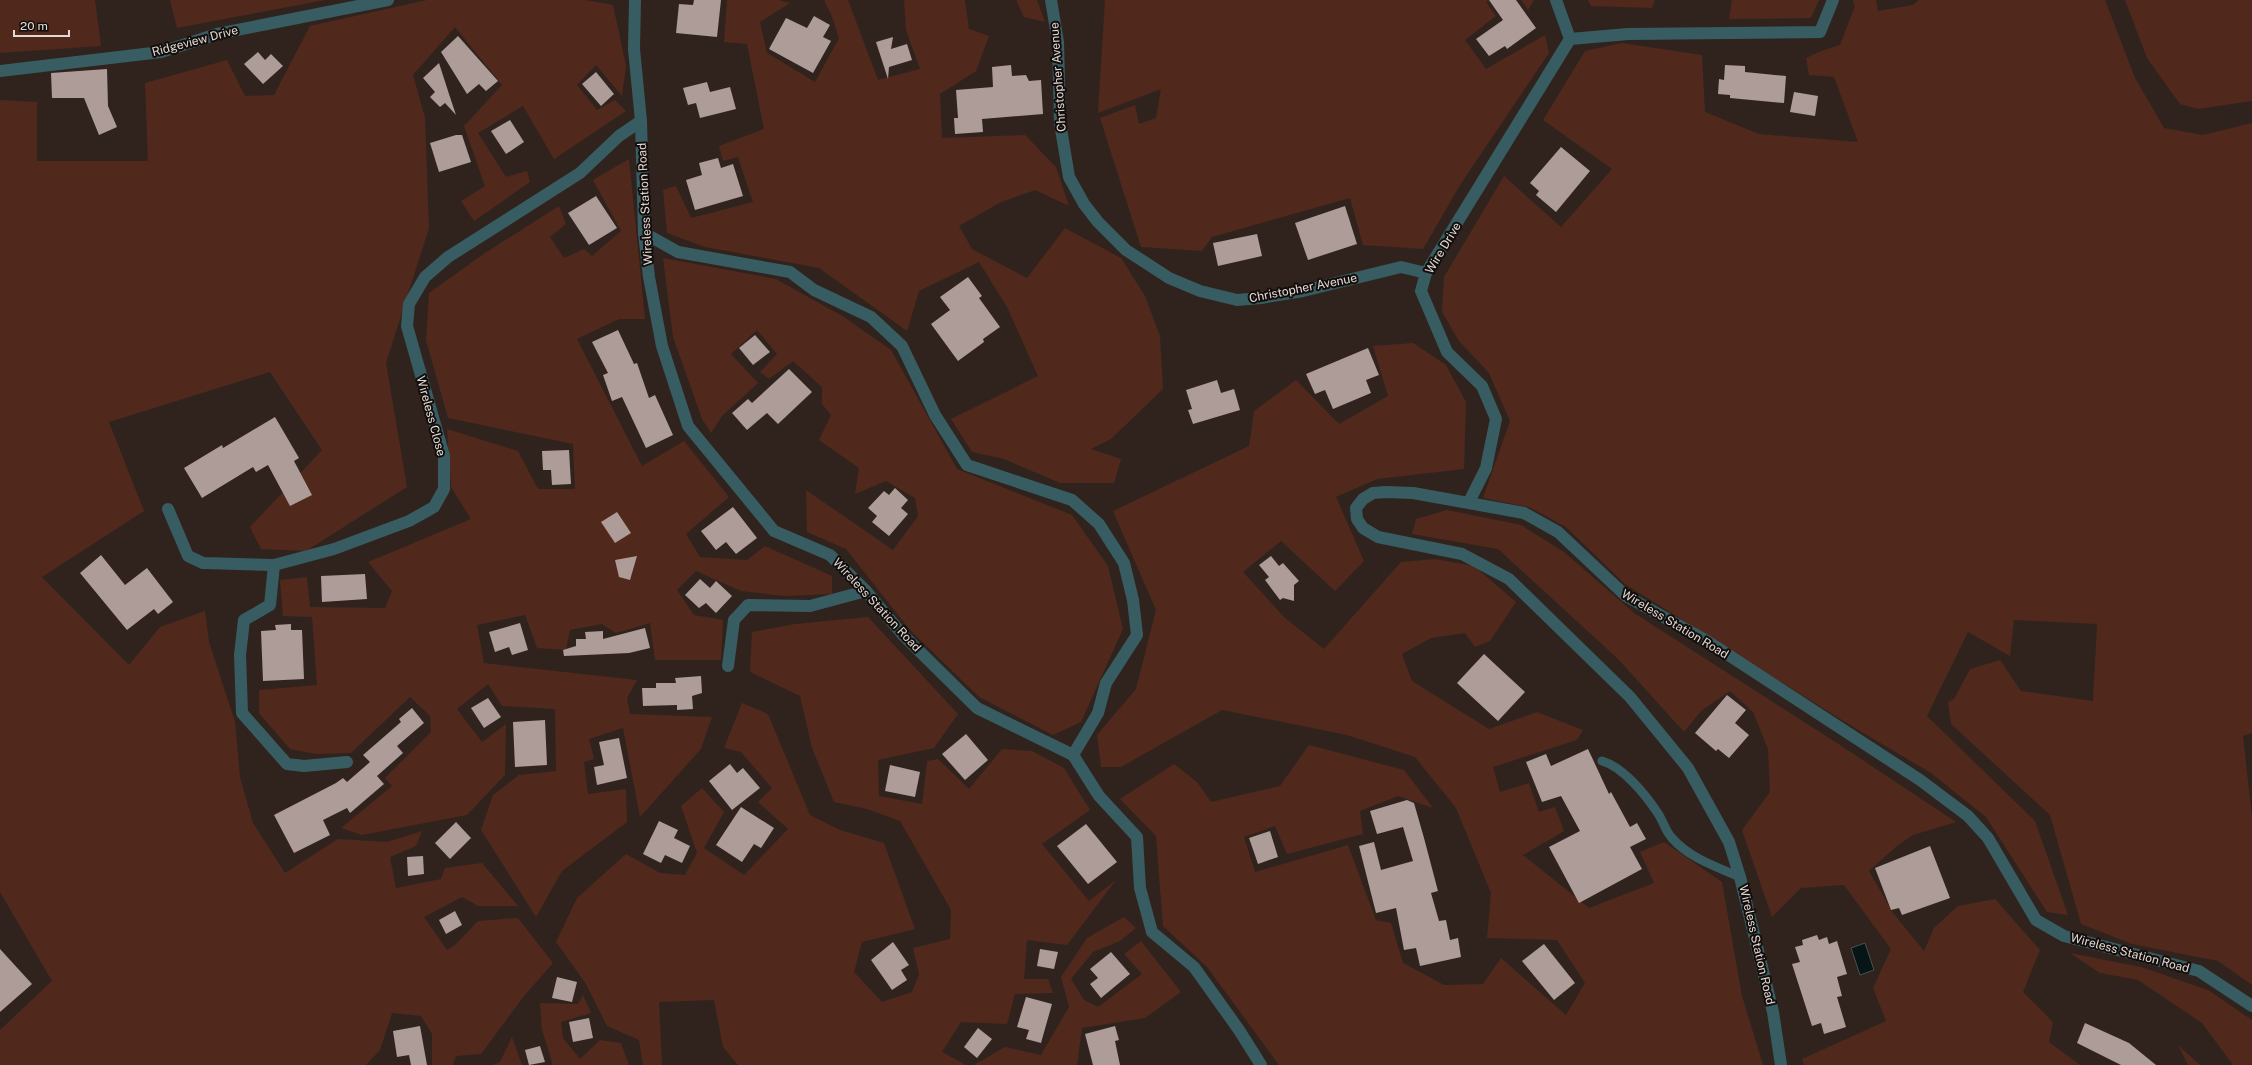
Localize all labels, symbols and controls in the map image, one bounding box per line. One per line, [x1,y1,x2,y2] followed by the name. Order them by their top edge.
[14,12,69,38] scale bar
[20,19,48,33] text: 20 m
[1047,22,1069,132] street label: Christopher Avenue
[150,23,240,59] street label: Ridgeview Drive
[635,142,655,266] street label: Wireless Station Road
[1422,220,1464,276] street label: Wire Drive
[1248,271,1358,305] street label: Christopher Avenue
[414,374,448,458] street label: Wireless Close
[830,555,924,655] street label: Wireless Station Road
[1619,586,1731,662] street label: Wireless Station Road
[1736,884,1778,1006] street label: Wireless Station Road
[2069,930,2191,976] street label: Wireless Station Road

